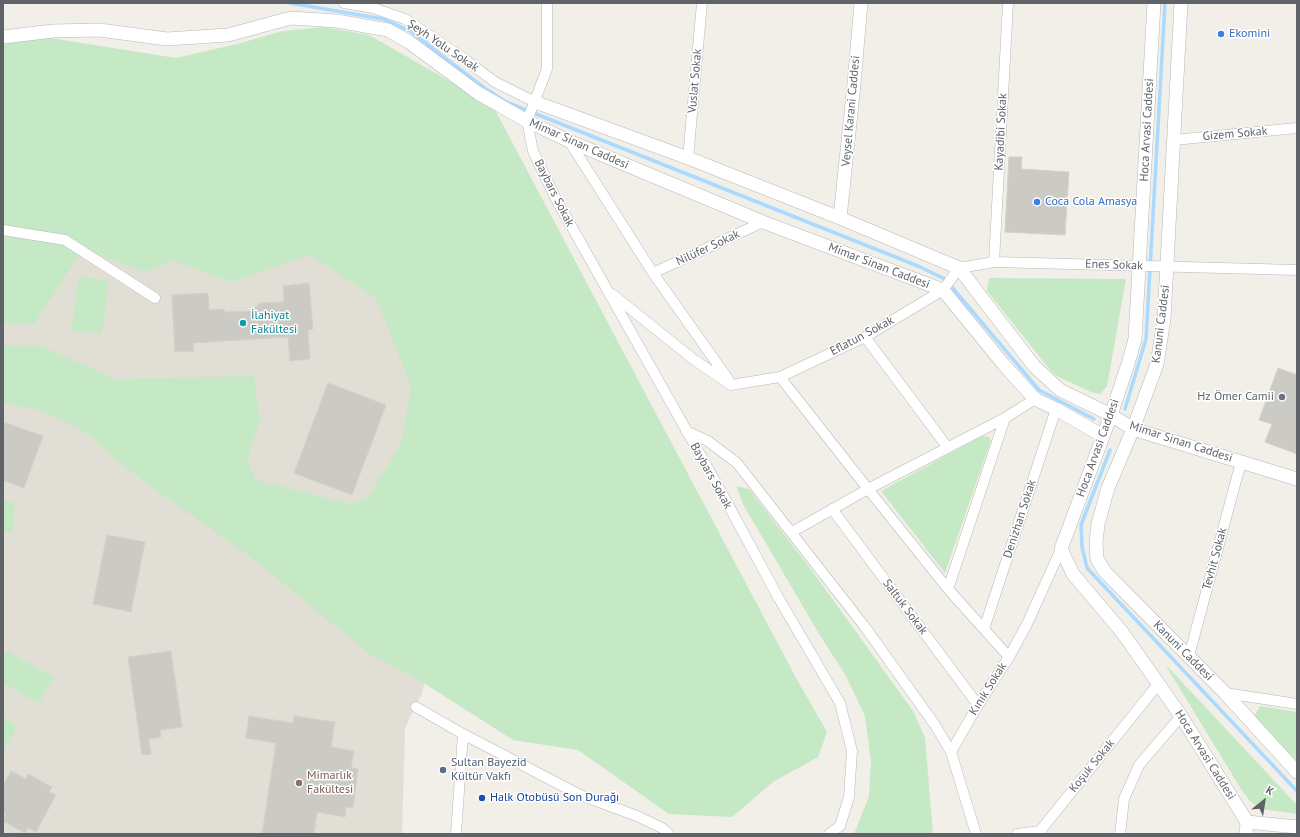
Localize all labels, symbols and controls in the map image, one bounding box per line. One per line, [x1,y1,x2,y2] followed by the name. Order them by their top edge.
[405,17,481,75] street label: Şeyh Yolu Sokak
[1229,27,1270,41] place label: Ekomini
[1216,29,1226,39] marker: Ekomini
[685,48,705,114] street label: Vuslat Sokak
[839,55,863,167] street label: Veysel Karani Caddesi
[1137,78,1157,182] street label: Hoca Arvasi Caddesi
[992,93,1010,171] street label: Kayadibi Sokak
[527,116,631,172] street label: Mimar Sinan Caddesi
[1202,124,1268,144] street label: Gizem Sokak
[531,157,577,229] street label: Baybars Sokak
[1045,195,1137,209] place label: Coca Cola Amasya
[1032,197,1042,207] marker: Coca Cola Amasya
[674,227,742,269] street label: Nilüfer Sokak
[826,240,932,292] street label: Mimar Sinan Caddesi
[1085,257,1143,273] street label: Enes Sokak
[1149,284,1173,364] street label: Kanuni Caddesi
[251,309,297,337] place label: İlahiyat Fakültesi
[828,313,896,359] street label: Eflatun Sokak
[238,318,248,328] marker: İlahiyat Fakültesi
[1197,390,1274,404] place label: Hz Ömer Camii
[1277,392,1287,402] marker: Hz Ömer Camii
[1074,397,1122,499] street label: Hoca Arvasi Caddesi
[1128,419,1234,465] street label: Mimar Sinan Caddesi
[687,440,735,512] street label: Baybars Sokak
[1001,478,1039,560] street label: Denizhan Sokak
[1200,526,1230,592] street label: Tevhit Sokak
[880,576,930,638] street label: Saltuk Sokak
[1150,618,1216,684] street label: Kanuni Caddesi
[966,660,1010,718] street label: Kınık Sokak
[1172,707,1238,803] street label: Hoca Arvasi Caddesi
[1066,737,1118,795] street label: Koşuk Sokak
[451,756,527,784] place label: Sultan Bayezid Kültür Vakfı
[438,765,448,775] marker: Sultan Bayezid Kültür Vakfı
[307,769,353,797] place label: Mimarlık Fakültesi
[294,778,304,788] marker: Mimarlık Fakültesi
[1244,781,1284,821] north arrow
[1264,783,1276,798] text: K
[490,791,619,805] place label: Halk Otobüsü Son Durağı
[477,793,487,803] marker: Halk Otobüsü Son Durağı

